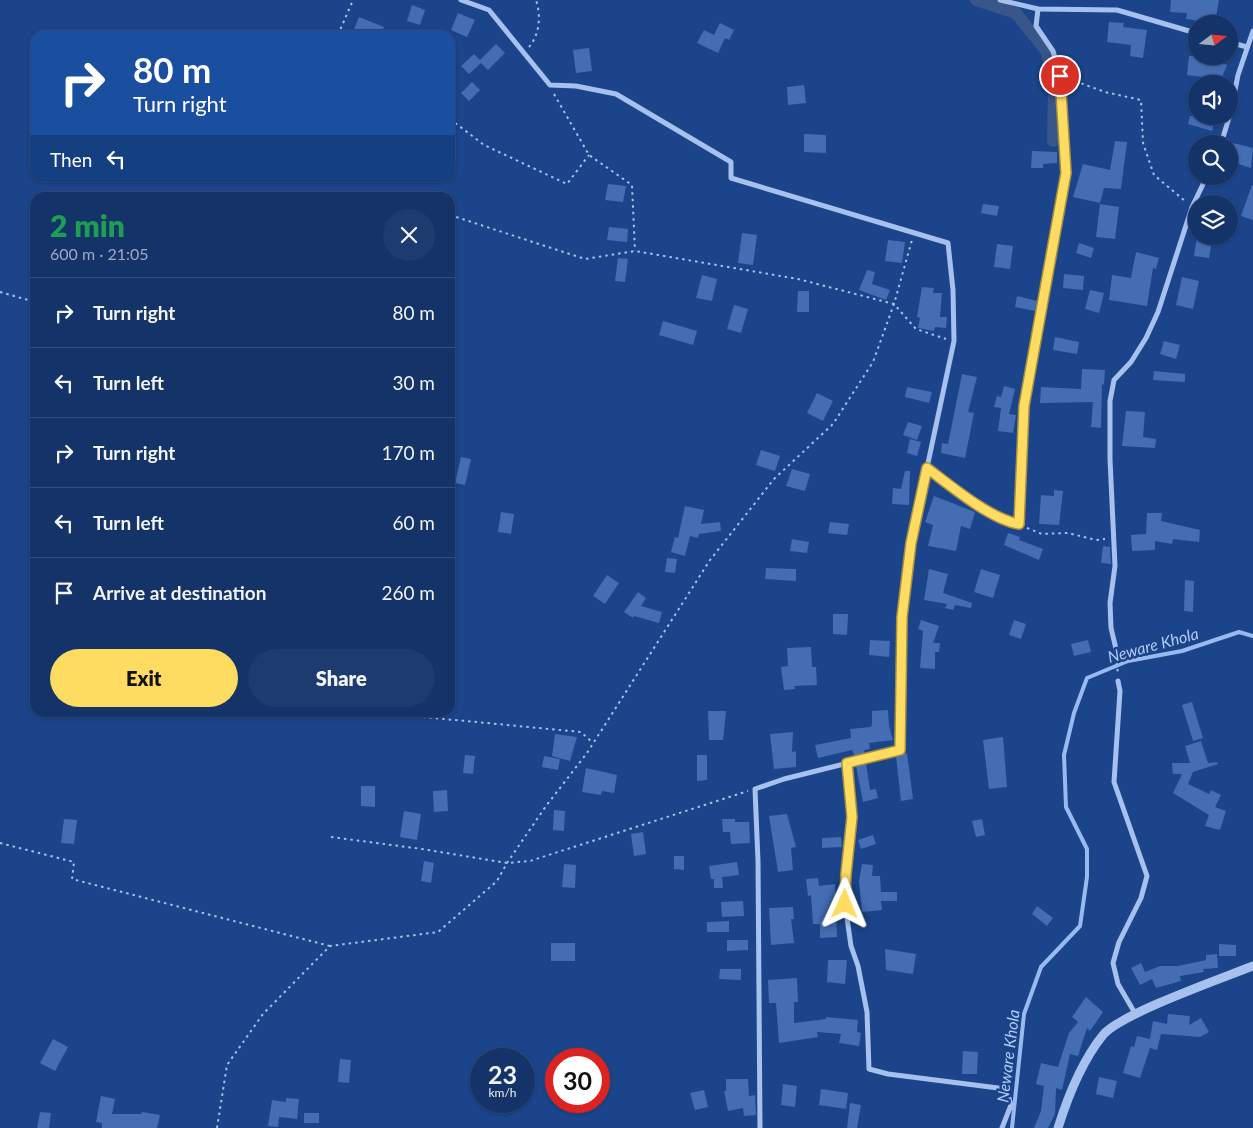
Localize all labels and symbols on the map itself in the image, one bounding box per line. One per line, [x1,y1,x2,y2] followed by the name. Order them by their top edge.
[1188,15,1238,65] north arrow
[1039,55,1081,97] pin
[1105,623,1200,666] water label: Neware Khola
[818,877,870,929] position arrow
[992,1008,1023,1103] water label: Neware Khola
[545,1048,610,1113] speed limit sign: 30

